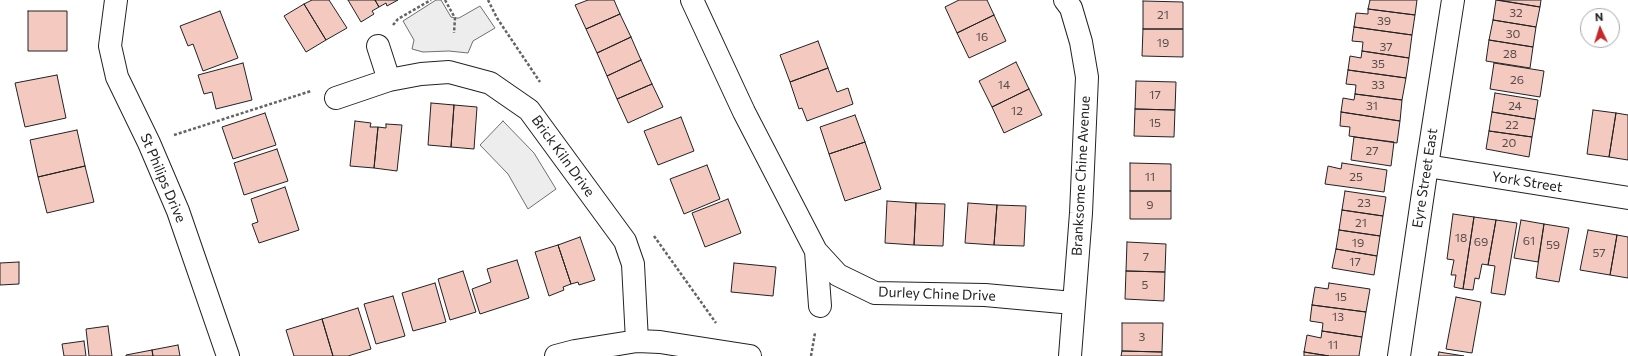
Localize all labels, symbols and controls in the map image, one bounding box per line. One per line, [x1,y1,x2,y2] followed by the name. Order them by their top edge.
[1509,6,1523,20] house number: 32
[1157,8,1169,22] house number: 21
[1580,8,1620,48] north arrow
[1595,10,1604,23] text: N
[1377,14,1391,28] house number: 39
[1506,27,1520,41] house number: 30
[976,30,988,44] house number: 16
[1157,36,1169,50] house number: 19
[1379,40,1393,54] house number: 37
[1503,47,1517,61] house number: 28
[1371,57,1385,71] house number: 35
[1510,73,1524,87] house number: 26
[998,78,1010,92] house number: 14
[1371,78,1385,92] house number: 33
[1149,88,1161,102] house number: 17
[1068,95,1094,257] street label: Branksome Chine Avenue
[1366,99,1378,113] house number: 31
[1508,99,1522,113] house number: 24
[1011,104,1023,118] house number: 12
[528,112,598,200] street label: Brick Kiln Drive
[1149,116,1161,130] house number: 15
[1505,118,1519,132] house number: 22
[1409,127,1441,229] street label: Eyre Street East
[137,131,189,225] street label: St Philips Drive
[1502,136,1516,150] house number: 20
[1366,144,1378,158] house number: 27
[1490,168,1564,196] street label: York Street
[1145,170,1155,184] house number: 11
[1349,170,1363,184] house number: 25
[1357,196,1371,210] house number: 23
[1146,198,1154,212] house number: 9
[1355,216,1367,230] house number: 21
[1455,231,1467,245] house number: 18
[1523,234,1535,248] house number: 61
[1474,235,1488,249] house number: 69
[1352,236,1364,250] house number: 19
[1546,238,1560,252] house number: 59
[1592,246,1606,260] house number: 57
[1143,250,1149,264] house number: 7
[1349,255,1361,269] house number: 17
[1142,278,1148,292] house number: 5
[878,284,996,304] street label: Durley Chine Drive
[1335,290,1347,304] house number: 15
[1332,310,1344,324] house number: 13
[1139,330,1145,344] house number: 3
[1328,338,1338,352] house number: 11

